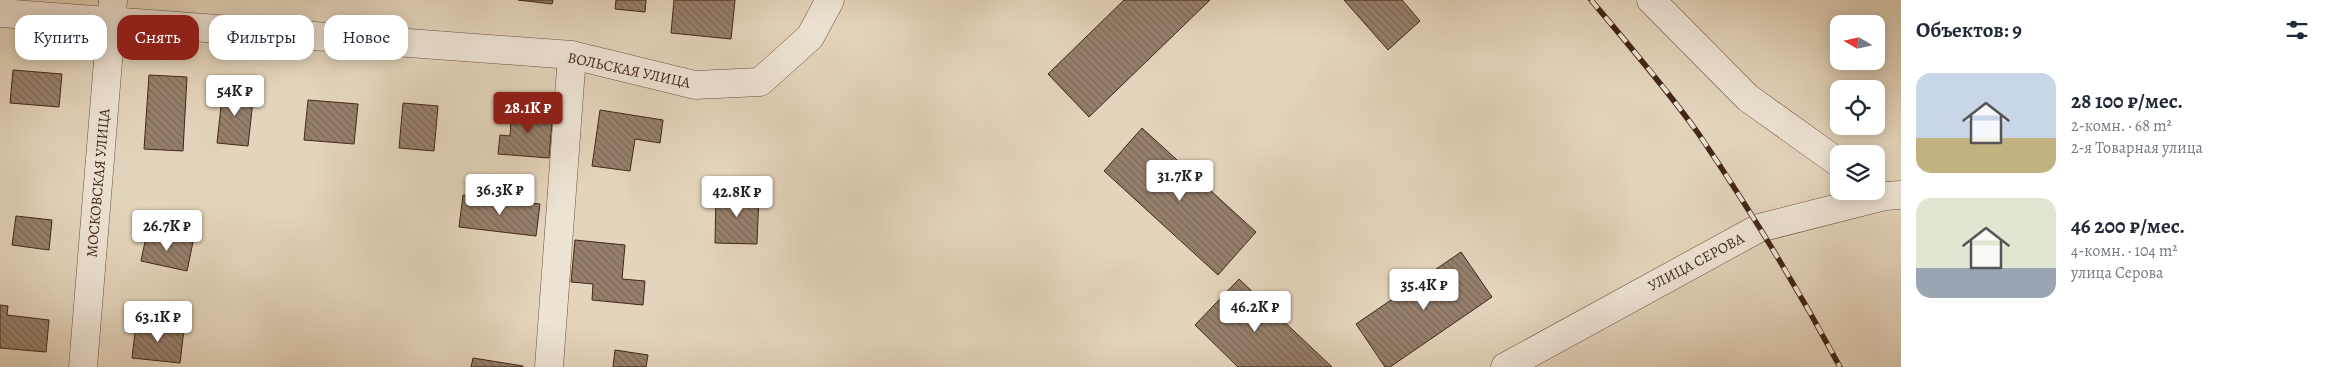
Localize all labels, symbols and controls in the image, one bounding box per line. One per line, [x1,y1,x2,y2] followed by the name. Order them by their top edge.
[15,15,107,60] chip: Купить
[117,15,199,60] chip: Снять
[209,15,314,60] chip: Фильтры
[324,15,408,60] chip: Новое
[1830,15,1885,70] north arrow
[1830,15,1885,200] map controls
[1916,16,2022,44] text: Объектов: 9
[2283,16,2311,44] icon: filters
[566,47,692,93] street label: ВОЛЬСКАЯ УЛИЦА
[200,74,270,117] pin: 54K ₽
[217,80,253,102] text: 54K ₽
[1830,80,1885,135] button: locate
[2071,87,2183,115] text: 28 100 ₽/мес.
[482,92,574,134] pin: 28.1K ₽
[1956,93,2016,153] icon: home
[505,97,551,119] text: 28.1K ₽
[82,108,114,258] street label: МОСКОВСКАЯ УЛИЦА
[2071,115,2172,137] text: 2-комн. · 68 m²
[2071,137,2203,159] text: 2-я Товарная улица
[1830,145,1885,200] button: layers
[1134,160,1226,202] pin: 31.7K ₽
[1157,165,1203,187] text: 31.7K ₽
[454,174,546,216] pin: 36.3K ₽
[691,176,783,218] pin: 42.8K ₽
[476,179,524,201] text: 36.3K ₽
[713,181,761,203] text: 42.8K ₽
[121,210,213,252] pin: 26.7K ₽
[2071,212,2185,240] text: 46 200 ₽/мес.
[143,215,191,237] text: 26.7K ₽
[1956,218,2016,278] icon: home
[1644,228,1748,296] street label: УЛИЦА СЕРОВА
[2071,240,2178,262] text: 4-комн. · 104 m²
[2071,262,2164,284] text: улица Серова
[1378,268,1470,311] pin: 35.4K ₽
[1400,274,1448,296] text: 35.4K ₽
[1209,290,1301,333] pin: 46.2K ₽
[1231,296,1279,318] text: 46.2K ₽
[112,300,204,343] pin: 63.1K ₽
[135,306,181,328] text: 63.1K ₽

